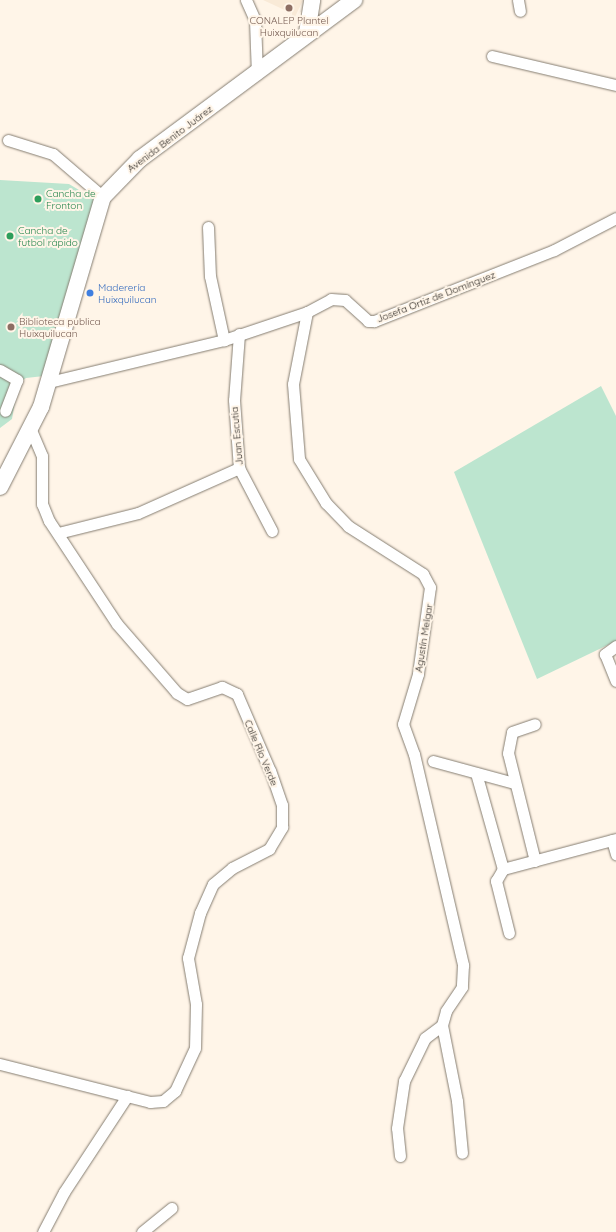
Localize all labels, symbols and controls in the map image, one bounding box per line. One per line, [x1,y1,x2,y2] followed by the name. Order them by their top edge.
[284,3,294,13] marker: CONALEP Plantel Huixquilucan
[249,14,329,38] place label: CONALEP Plantel Huixquilucan
[125,103,215,175] street label: Avenida Benito Juárez
[46,187,96,210] place label: Cancha de Fronton
[33,194,43,204] marker: Cancha de Fronton
[18,224,78,248] place label: Cancha de futbol rápido
[5,231,15,241] marker: Cancha de futbol rápido
[375,269,497,325] street label: Josefa Ortiz de Domínguez
[98,281,157,304] place label: Maderería Huixquilucan
[85,288,95,298] marker: Maderería Huixquilucan
[19,315,101,338] place label: Biblioteca publica Huixquilucan
[6,322,16,332] marker: Biblioteca publica Huixquilucan
[228,406,246,466] street label: Juan Escutia
[413,603,435,673] street label: Agustín Melgar
[242,718,280,788] street label: Calle Río Verde

